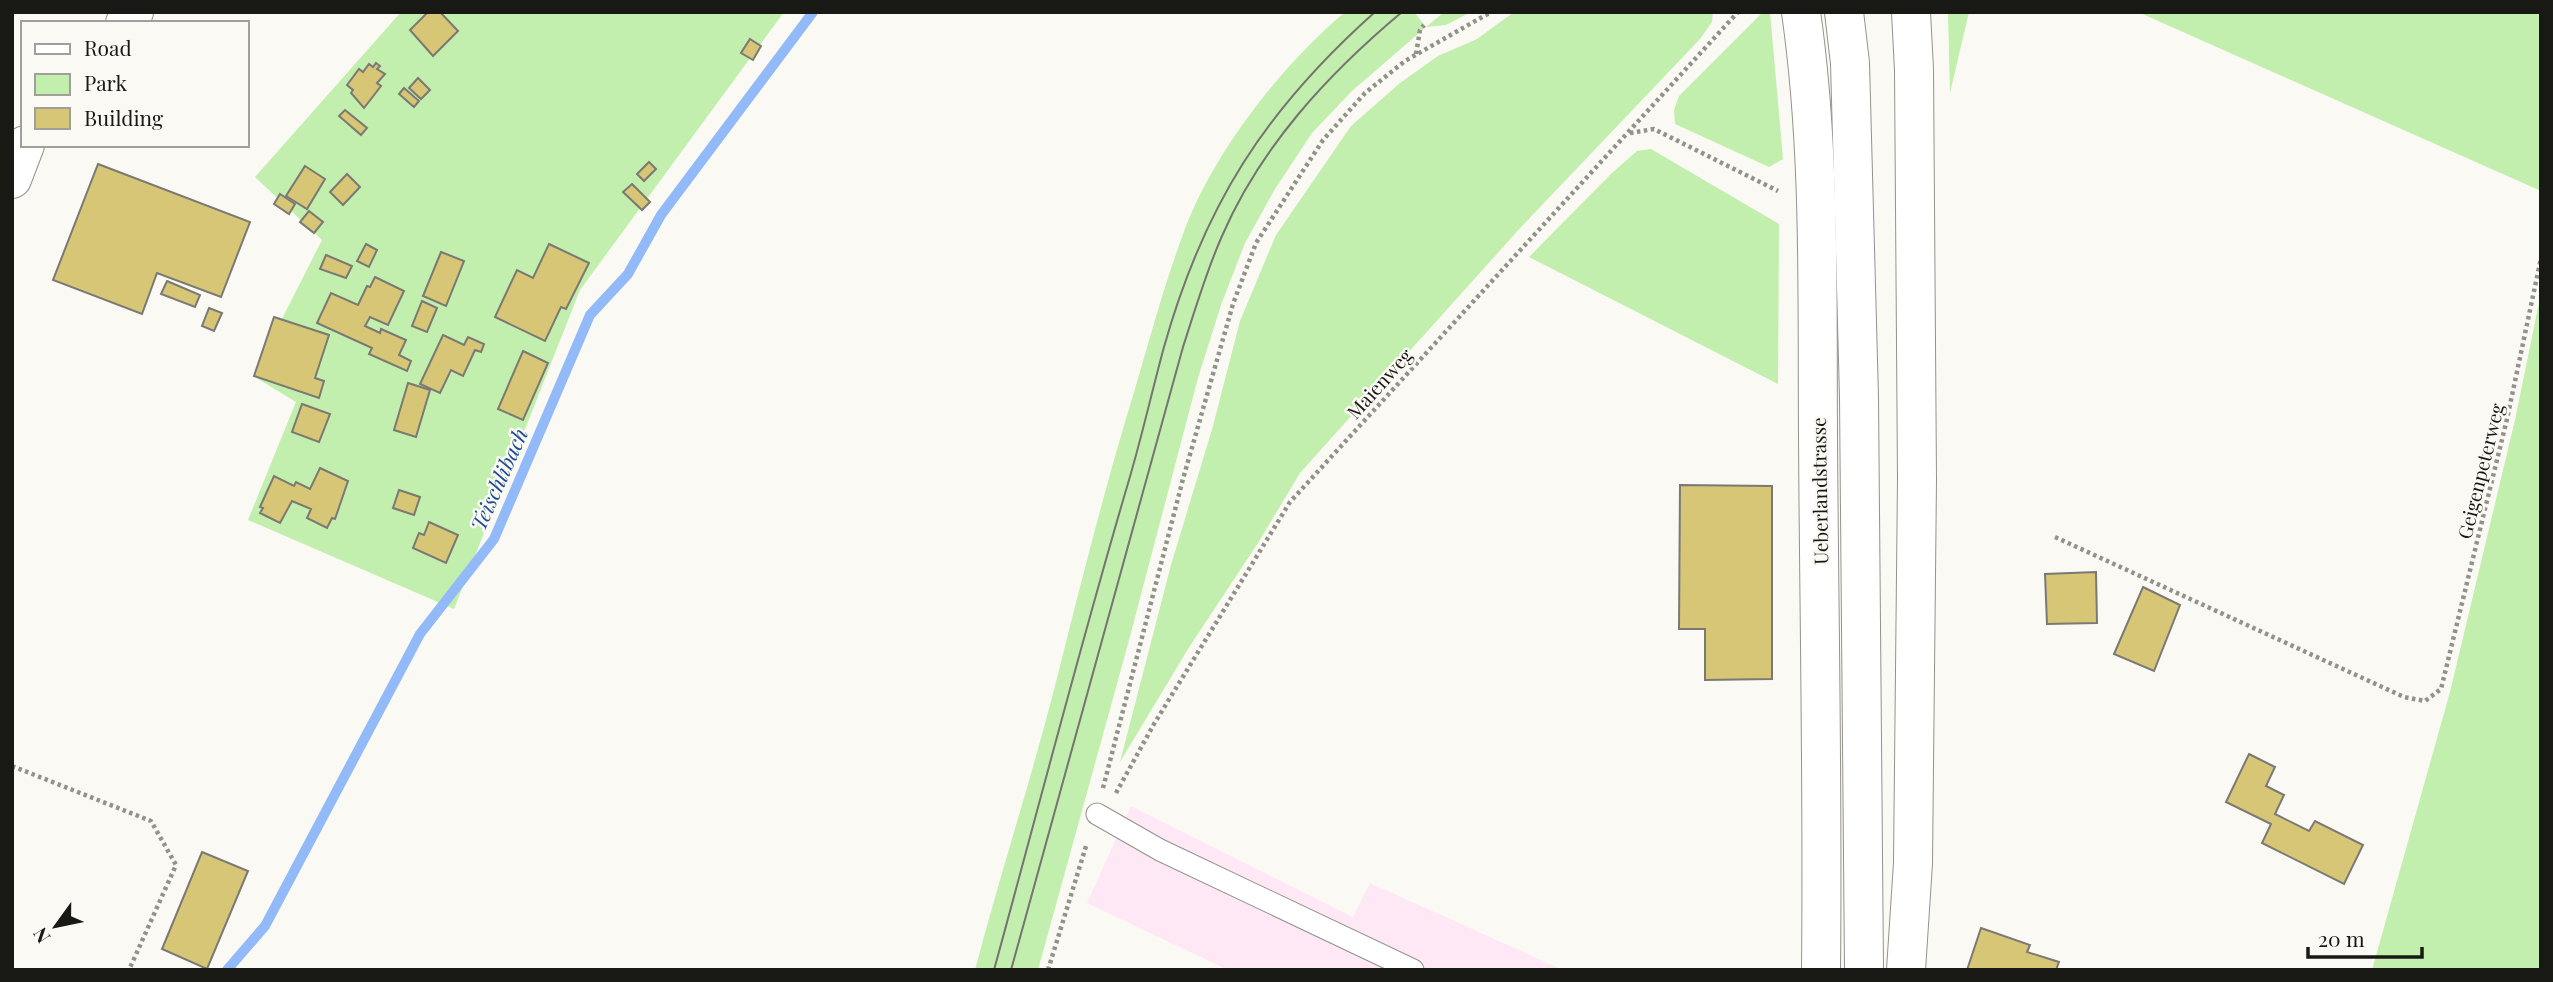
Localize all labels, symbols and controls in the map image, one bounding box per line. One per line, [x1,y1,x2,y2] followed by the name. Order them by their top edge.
[21,21,248,147] legend
[84,33,132,61] text: Road
[84,68,128,96] text: Park
[84,103,163,131] text: Building
[1340,342,1418,424] street label: Maienweg
[2451,400,2509,542] street label: Geigenpeterweg
[1805,417,1833,565] street label: Ueberlandstrasse
[463,423,533,535] water label: Teischlibach
[21,891,91,961] north arrow
[2308,916,2422,960] scale bar
[26,923,56,949] text: N
[2318,924,2365,952] text: 20 m

